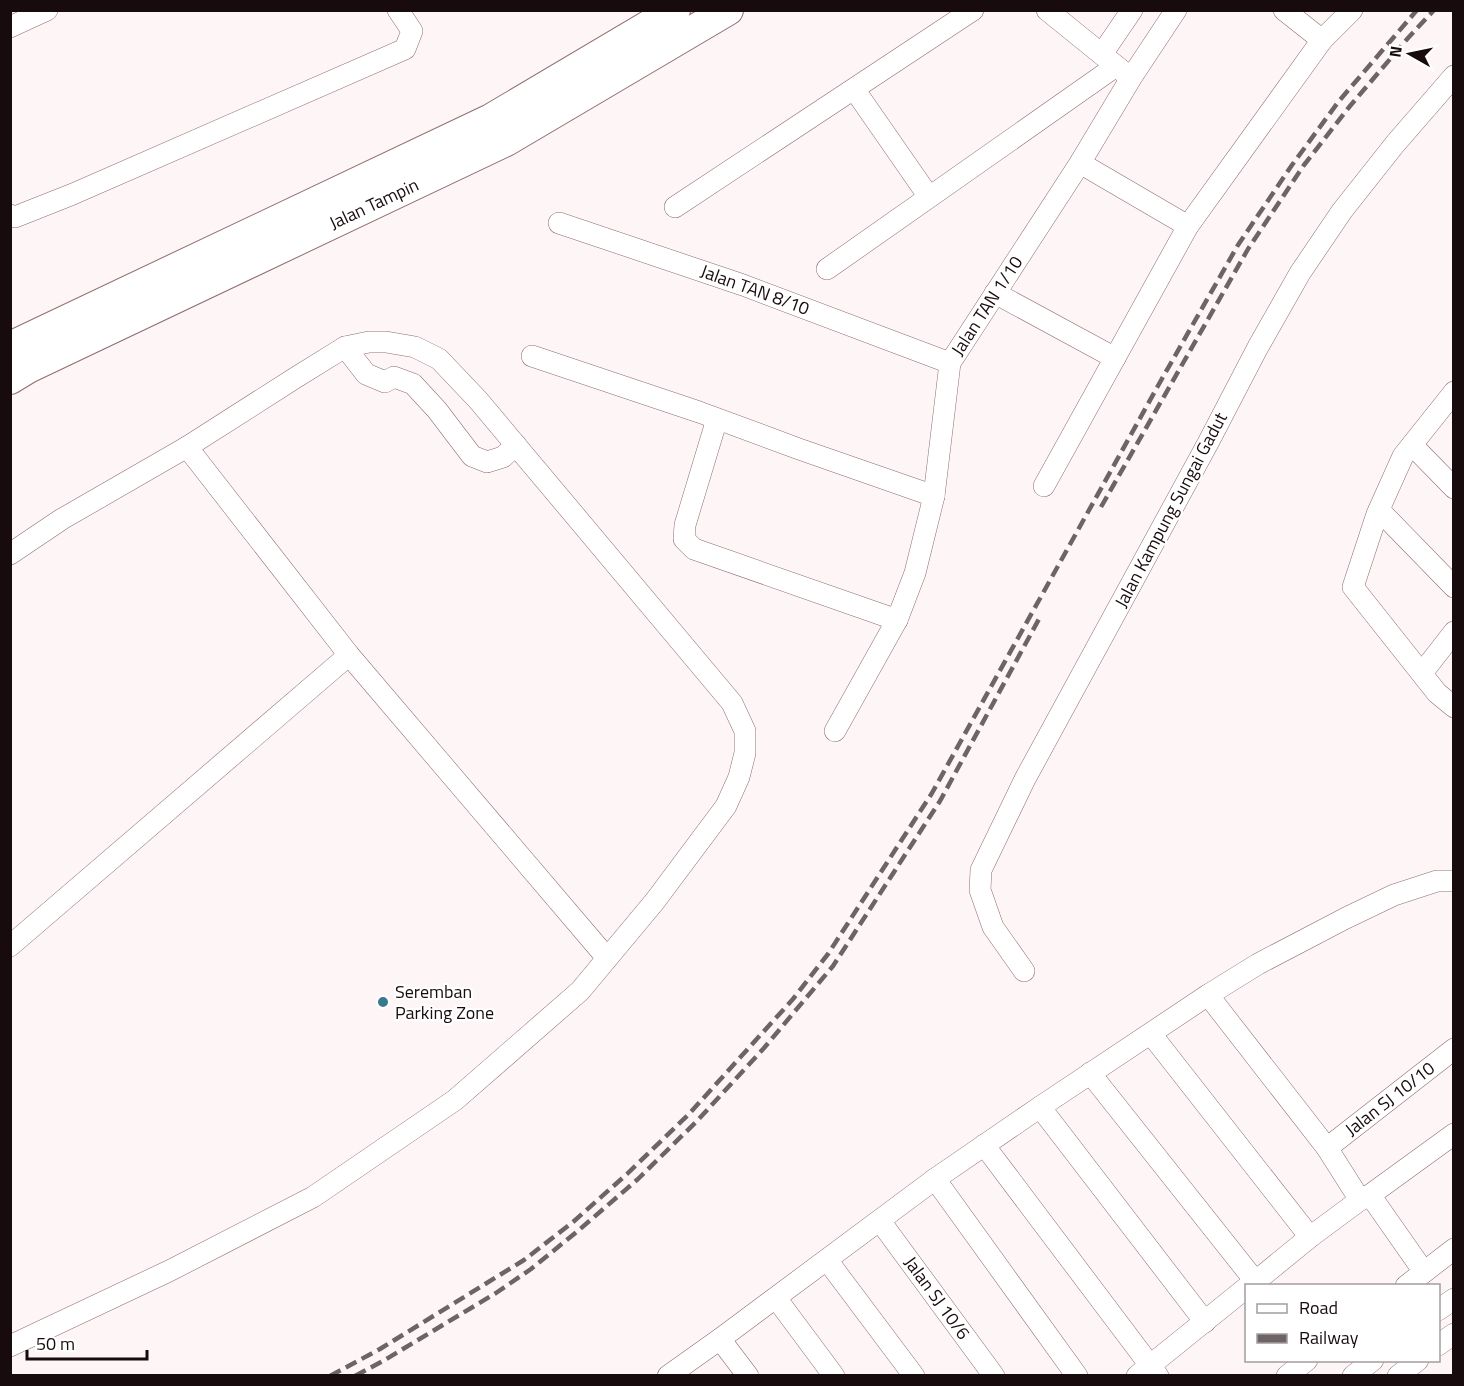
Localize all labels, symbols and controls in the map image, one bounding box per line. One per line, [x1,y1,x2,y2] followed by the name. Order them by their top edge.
[1380,24,1440,84] north arrow
[1382,44,1408,59] text: N
[325,171,423,236] street label: Jalan Tampin
[944,251,1029,361] street label: Jalan TAN 1/10
[697,257,813,322] street label: Jalan TAN 8/10
[1107,407,1234,612] street label: Jalan Kampung Sungai Gadut
[395,978,494,1026] place label: Seremban Parking Zone
[376,995,390,1009] marker: Seremban Parking Zone
[1339,1055,1440,1142] street label: Jalan SJ 10/10
[898,1250,977,1345] street label: Jalan SJ 10/6
[1245,1284,1440,1362] legend
[1299,1294,1338,1321] text: Road
[27,1323,147,1361] scale bar
[1299,1324,1359,1351] text: Railway
[36,1330,75,1357] text: 50 m

